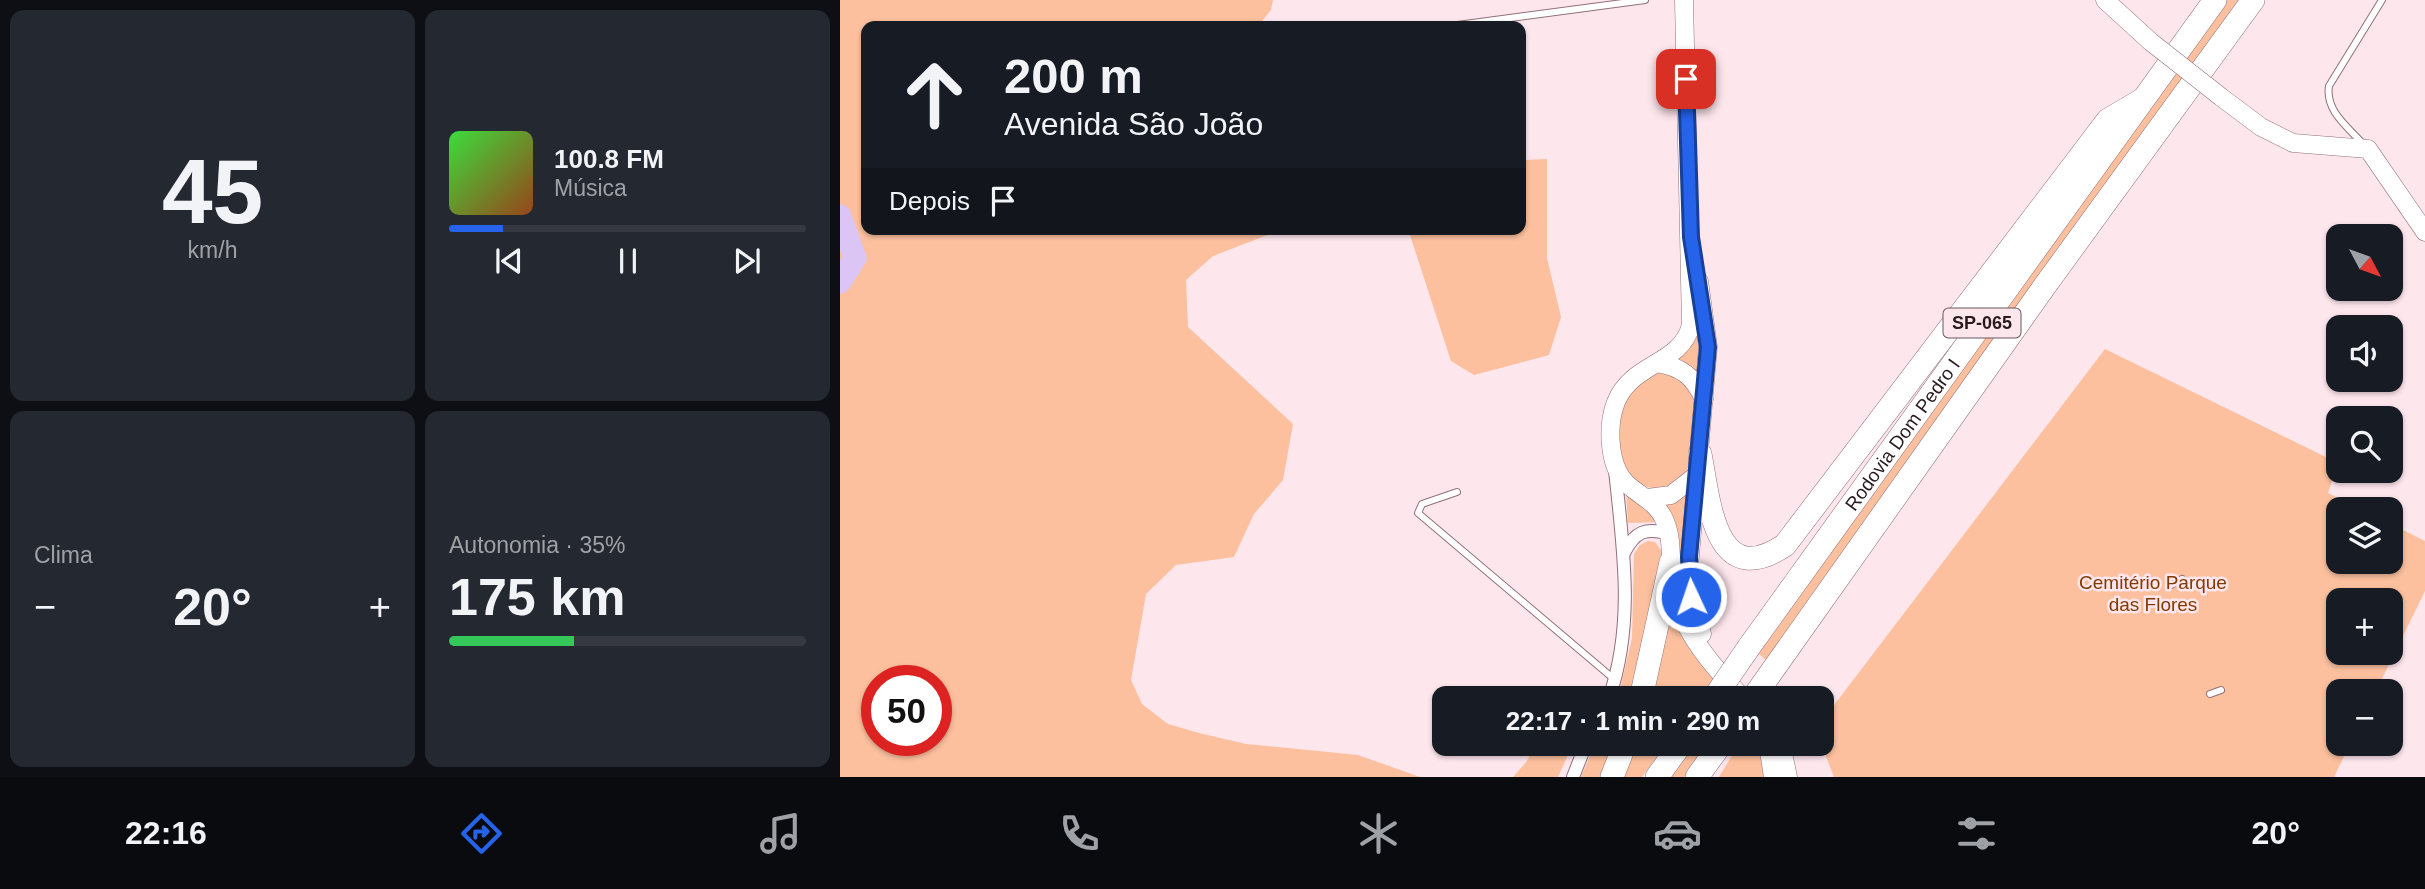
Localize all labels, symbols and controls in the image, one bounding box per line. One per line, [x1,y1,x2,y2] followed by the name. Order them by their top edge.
[889,49,980,140] icon: ahead
[1004,49,1143,103] text: 200 m
[1656,49,1716,109] pin
[1667,60,1705,98] icon: arrive
[1004,106,1263,142] text: Avenida São João
[162,141,263,242] text: 45
[554,144,664,174] text: 100.8 FM
[554,175,627,201] text: Música
[984,182,1022,220] icon: arrive
[889,186,970,216] text: Depois
[2326,224,2403,301] north arrow
[2326,224,2403,756] map controls
[188,237,237,263] text: km/h
[490,242,528,280] icon: previous
[609,242,647,280] icon: pause
[728,242,766,280] icon: next
[1944,309,2020,338] road number: SP-065
[2326,315,2403,392] button: sound
[1841,355,1964,515] street label: Rodovia Dom Pedro I
[2326,406,2403,483] button: search
[2326,497,2403,574] button: layers
[449,532,625,558] text: Autonomia · 35%
[34,542,93,568] text: Clima
[1654,560,1728,634] position arrow
[449,568,625,626] text: 175 km
[2079,572,2227,615] park label: Cemitério Parque das Flores
[173,578,252,636] text: 20°
[34,586,56,628] text: −
[369,586,391,628] text: +
[2326,588,2403,665] button: +
[861,665,952,756] speed limit sign: 50
[2326,679,2403,756] button: −
[1506,706,1760,736] text: 22:17 · 1 min · 290 m
[457,809,506,858] icon: directions
[756,809,805,858] icon: music
[1055,809,1104,858] icon: phone
[1354,809,1403,858] icon: climate
[1653,809,1702,858] icon: car
[1952,809,2001,858] icon: filters
[125,815,207,851] text: 22:16
[2252,815,2300,851] text: 20°

